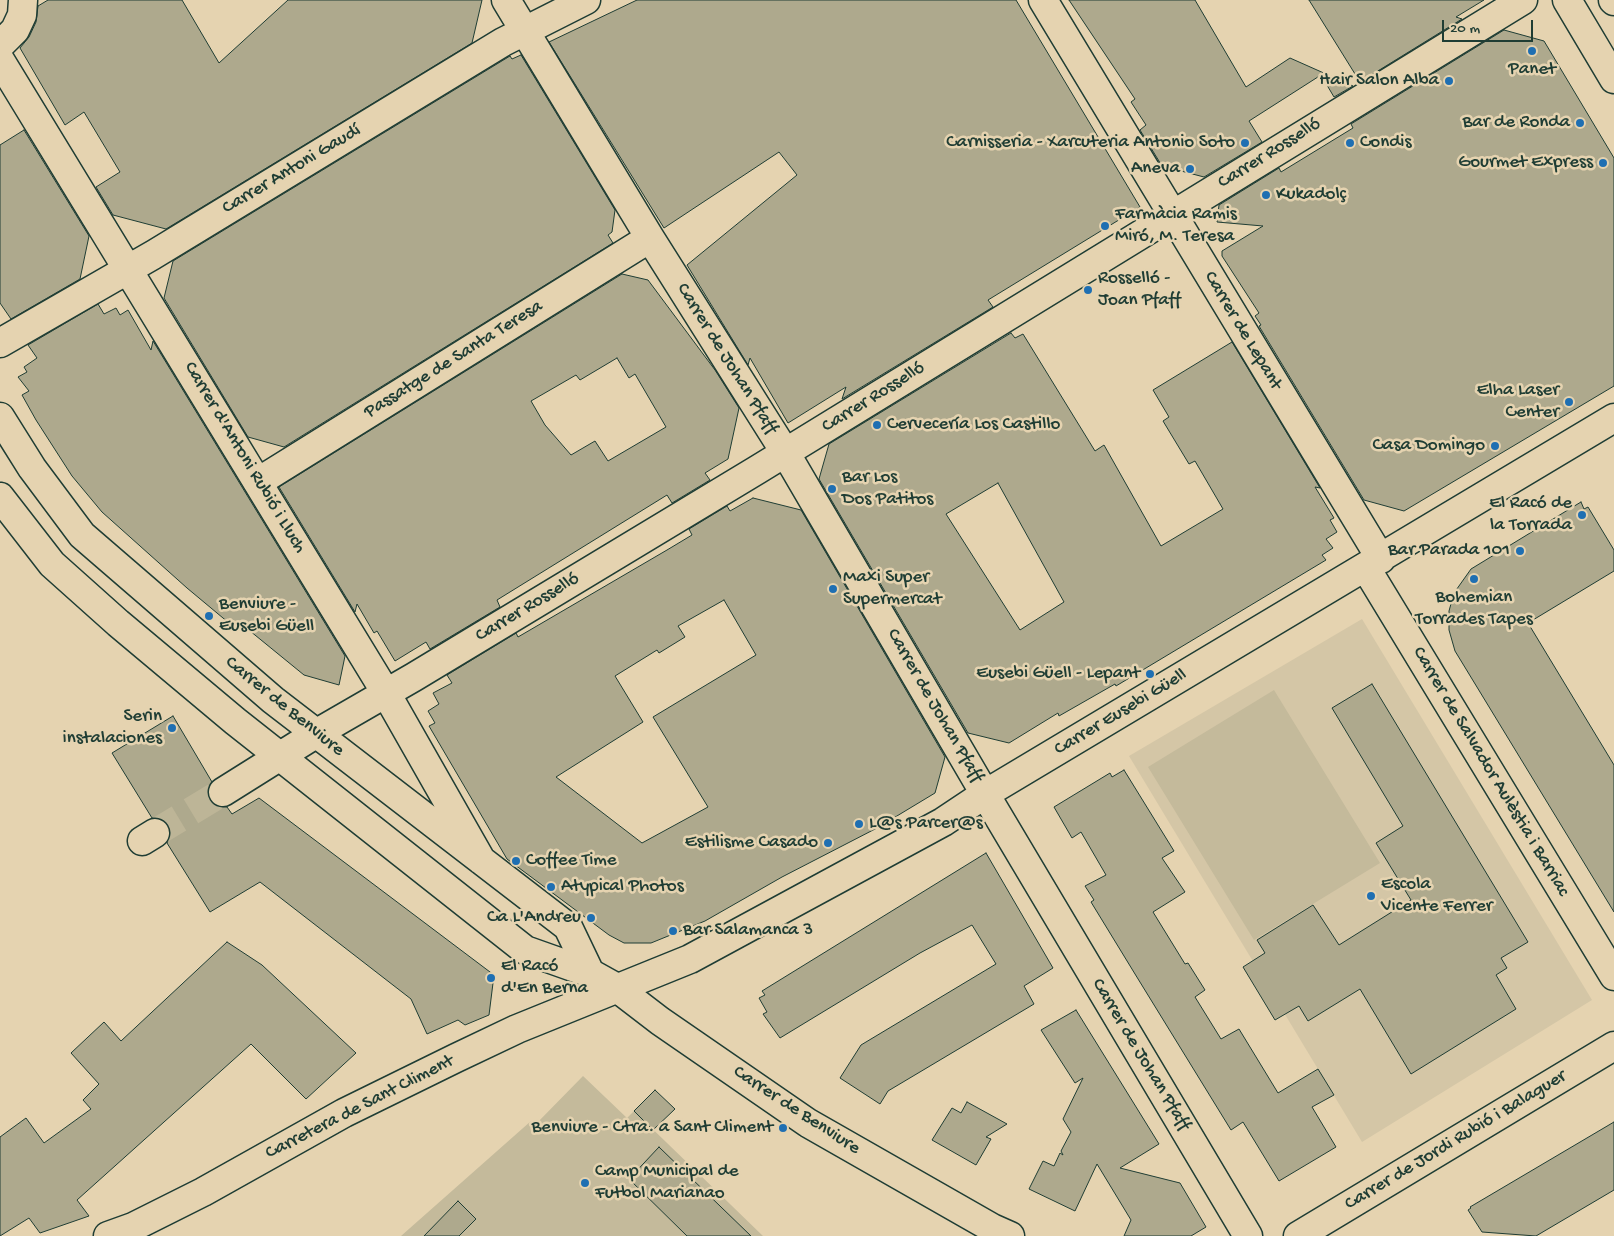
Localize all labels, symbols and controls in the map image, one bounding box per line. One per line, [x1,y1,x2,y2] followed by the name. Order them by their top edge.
[1444,10,1535,42] scale bar
[1450,20,1480,38] text: 20 m
[1526,45,1538,57] marker: Panet
[1508,59,1556,81] place label: Panet
[1319,70,1439,92] place label: Hair Salon Alba
[1443,75,1455,87] marker: Hair Salon Alba
[1463,112,1570,134] place label: Bar de Ronda
[1214,113,1326,195] street label: Carrer Rosselló
[1574,117,1586,129] marker: Bar de Ronda
[219,120,365,220] street label: Carrer Antoni Gaudí
[946,132,1235,154] place label: Carnisseria - Xarcuteria Antonio Soto
[1360,132,1411,154] place label: Condis
[1239,137,1251,149] marker: Carnisseria - Xarcuteria Antonio Soto
[1344,137,1356,149] marker: Condis
[1458,152,1593,174] place label: Gourmet Express
[1597,157,1609,169] marker: Gourmet Express
[1131,158,1180,180] place label: Aneva
[1184,163,1196,175] marker: Aneva
[1276,184,1346,206] place label: Kukadolç
[1260,189,1272,201] marker: Kukadolç
[1115,204,1237,248] place label: Farmàcia Ramis Miró, M. Teresa
[1099,220,1111,232] marker: Farmàcia Ramis Miró, M. Teresa
[1098,268,1180,312] place label: Rosselló - Joan Pfaff
[1198,268,1286,394] street label: Carrer de Lepant
[670,279,782,439] street label: Carrer de Johan Pfaff
[1082,284,1094,296] marker: Rosselló - Joan Pfaff
[360,296,548,424] street label: Passatge de Santa Teresa
[818,357,930,439] street label: Carrer Rosselló
[178,358,310,558] street label: Carrer d'Antoni Rubió i Lluch
[1477,380,1559,424] place label: Elha Laser Center
[1563,396,1575,408] marker: Elha Laser Center
[887,414,1060,436] place label: Cervecería Los Castillo
[871,419,883,431] marker: Cervecería Los Castillo
[1373,435,1485,457] place label: Casa Domingo
[1489,440,1501,452] marker: Casa Domingo
[842,467,933,511] place label: Bar Los Dos Patitos
[826,483,838,495] marker: Bar Los Dos Patitos
[1489,493,1572,537] place label: El Racó de la Torrada
[1576,509,1588,521] marker: El Racó de la Torrada
[1388,540,1510,562] place label: Bar Parada 101
[1514,545,1526,557] marker: Bar Parada 101
[843,567,941,611] place label: Maxi Super Supermercat
[472,568,584,648] street label: Carrer Rosselló
[1468,573,1480,585] marker: Bohemian Torrades Tapes
[827,583,839,595] marker: Maxi Super Supermercat
[1415,587,1533,631] place label: Bohemian Torrades Tapes
[219,594,314,638] place label: Benviure - Eusebi Güell
[203,610,215,622] marker: Benviure - Eusebi Güell
[881,625,987,787] street label: Carrer de Johan Pfaff
[1406,643,1574,901] street label: Carrer de Salvador Aulèstia i Barriac
[220,652,348,762] street label: Carrer de Benviure
[976,663,1140,685] place label: Eusebi Güell - Lepant
[1051,664,1191,762] street label: Carrer Eusebi Güell
[1144,668,1156,680] marker: Eusebi Güell - Lepant
[63,706,162,750] place label: Serin instalaciones
[166,722,178,734] marker: Serin instalaciones
[869,813,983,835] place label: L@s Parcer@s
[853,818,865,830] marker: L@s Parcer@s
[685,832,818,854] place label: Estilisme Casado
[822,837,834,849] marker: Estilisme Casado
[526,850,617,872] place label: Coffee Time
[510,855,522,867] marker: Coffee Time
[1381,874,1493,918] place label: Escola Vicente Ferrer
[561,876,684,898] place label: Atypical Photos
[545,881,557,893] marker: Atypical Photos
[1365,890,1377,902] marker: Escola Vicente Ferrer
[487,907,581,929] place label: Ca L'Andreu
[585,912,597,924] marker: Ca L'Andreu
[683,920,813,942] place label: Bar Salamanca 3
[667,925,679,937] marker: Bar Salamanca 3
[501,956,588,1000] place label: El Racó d'En Berna
[485,972,497,984] marker: El Racó d'En Berna
[1086,975,1194,1135] street label: Carrer de Johan Pfaff
[262,1051,458,1165] street label: Carretera de Sant Climent
[728,1061,864,1161] street label: Carrer de Benviure
[1341,1066,1571,1216] street label: Carrer de Jordi Rubió i Balaguer
[531,1117,773,1139] place label: Benviure - Ctra. a Sant Climent
[777,1122,789,1134] marker: Benviure - Ctra. a Sant Climent
[595,1161,739,1205] place label: Camp Municipal de Futbol Marianao
[579,1177,591,1189] marker: Camp Municipal de Futbol Marianao

